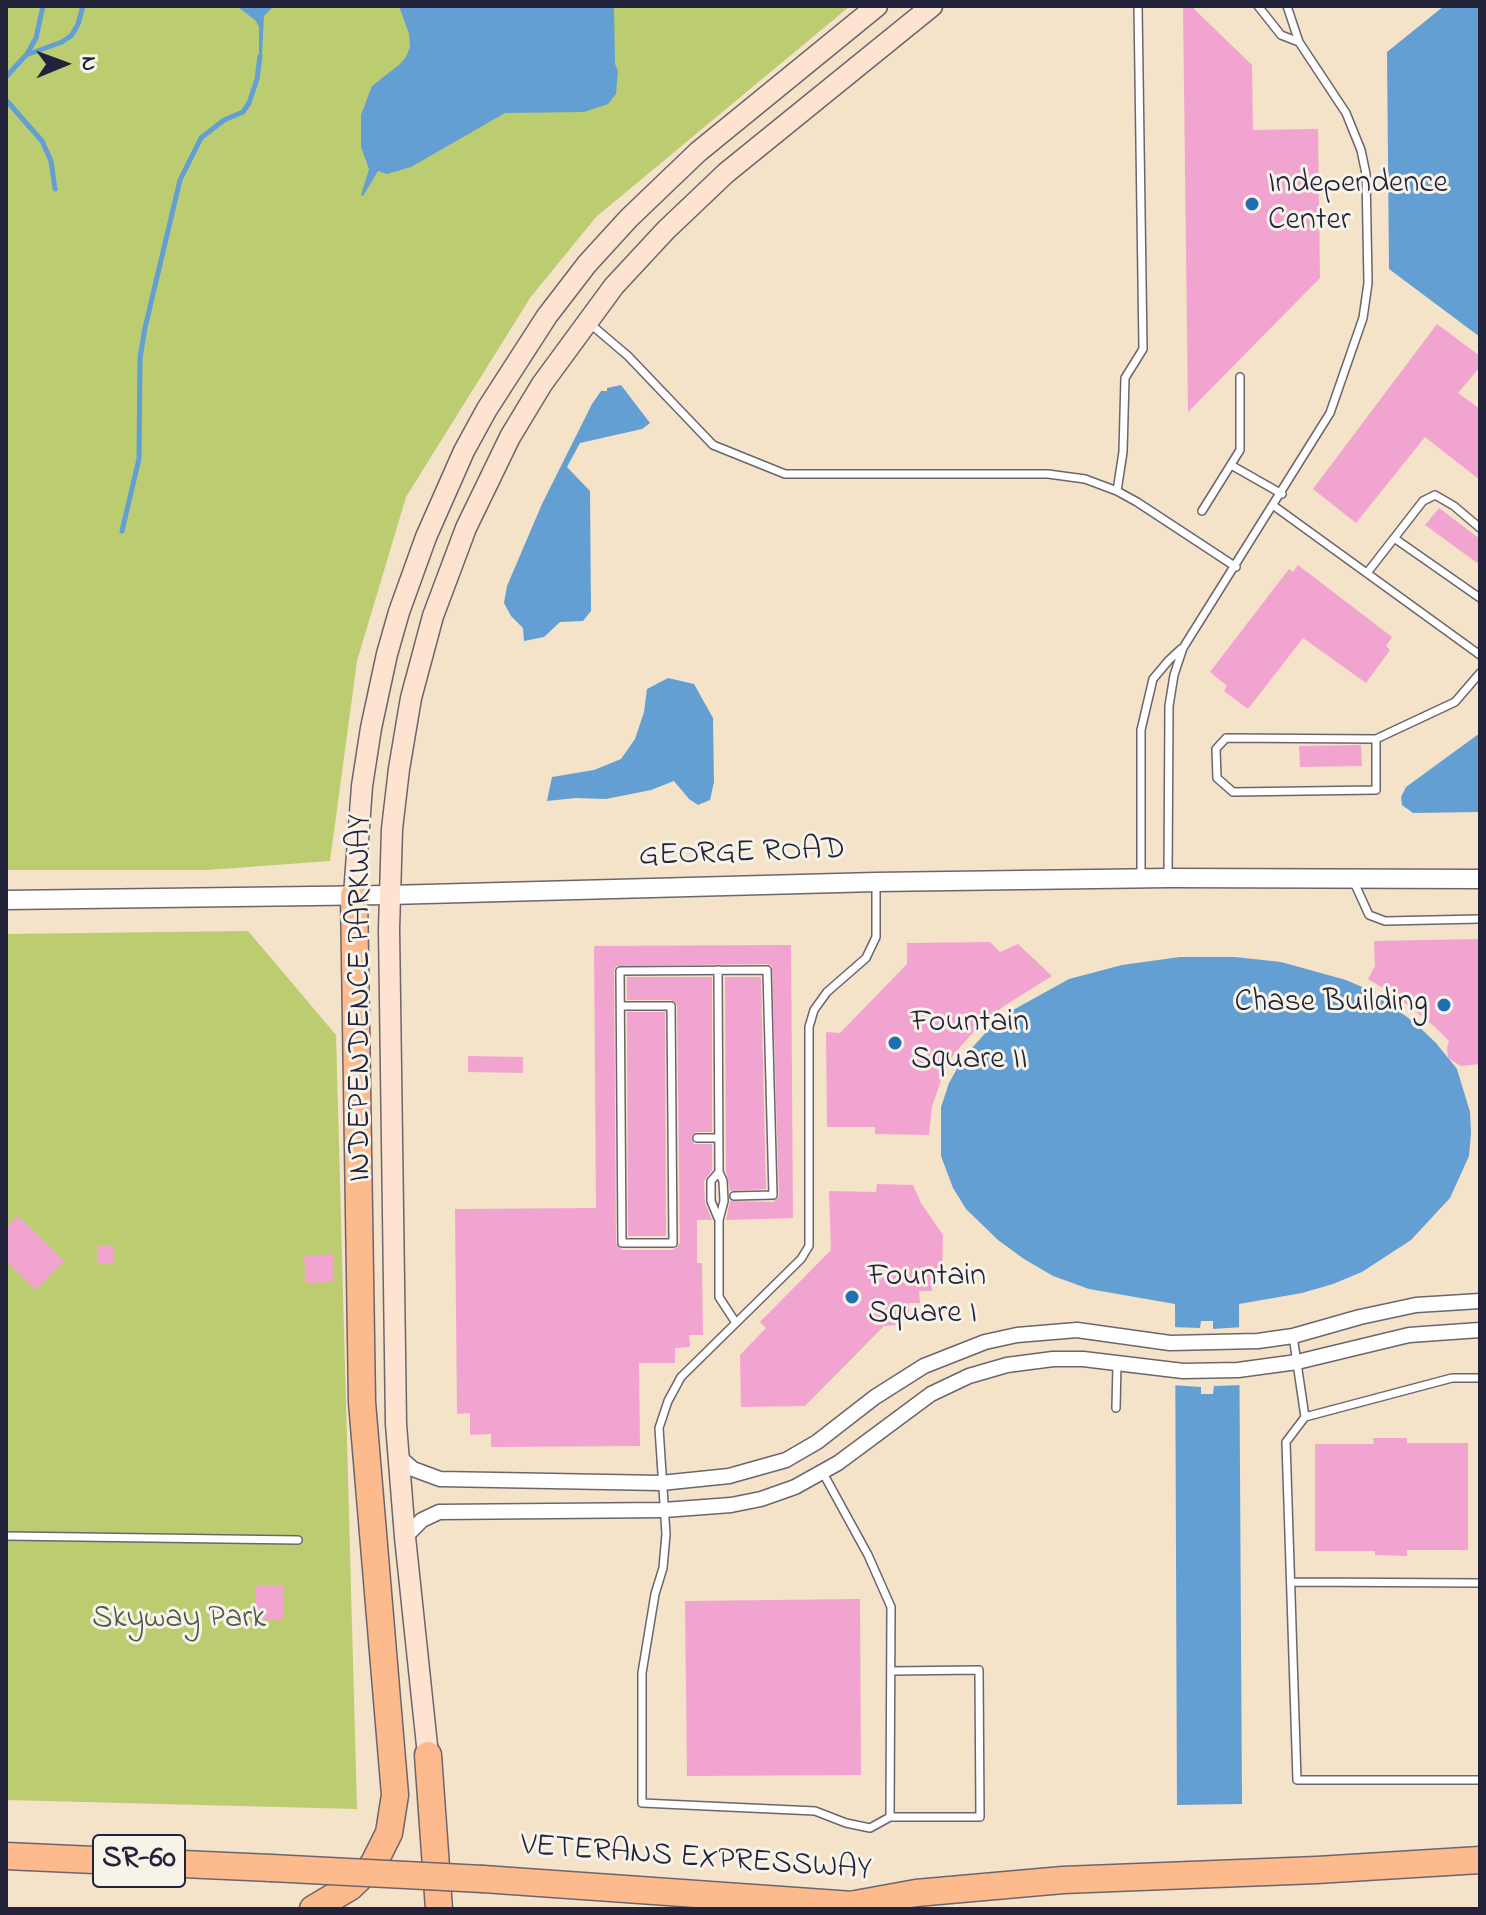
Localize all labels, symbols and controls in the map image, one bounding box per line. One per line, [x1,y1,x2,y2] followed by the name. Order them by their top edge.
[24,24,104,104] north arrow
[72,56,104,71] text: N
[1268,167,1448,242] place label: Independence Center
[1243,195,1261,213] marker: Independence Center
[344,814,382,1182] street label: INDEPENDENCE PARKWAY
[638,832,846,878] street label: GEORGE ROAD
[1235,986,1428,1024] place label: Chase Building
[1435,996,1453,1014] marker: Chase Building
[911,1006,1029,1081] place label: Fountain Square II
[886,1034,904,1052] marker: Fountain Square II
[868,1260,986,1335] place label: Fountain Square I
[843,1288,861,1306] marker: Fountain Square I
[92,1602,266,1640] park label: Skyway Park
[519,1829,873,1891] street label: VETERANS EXPRESSWAY
[93,1835,185,1887] road number: SR-60

